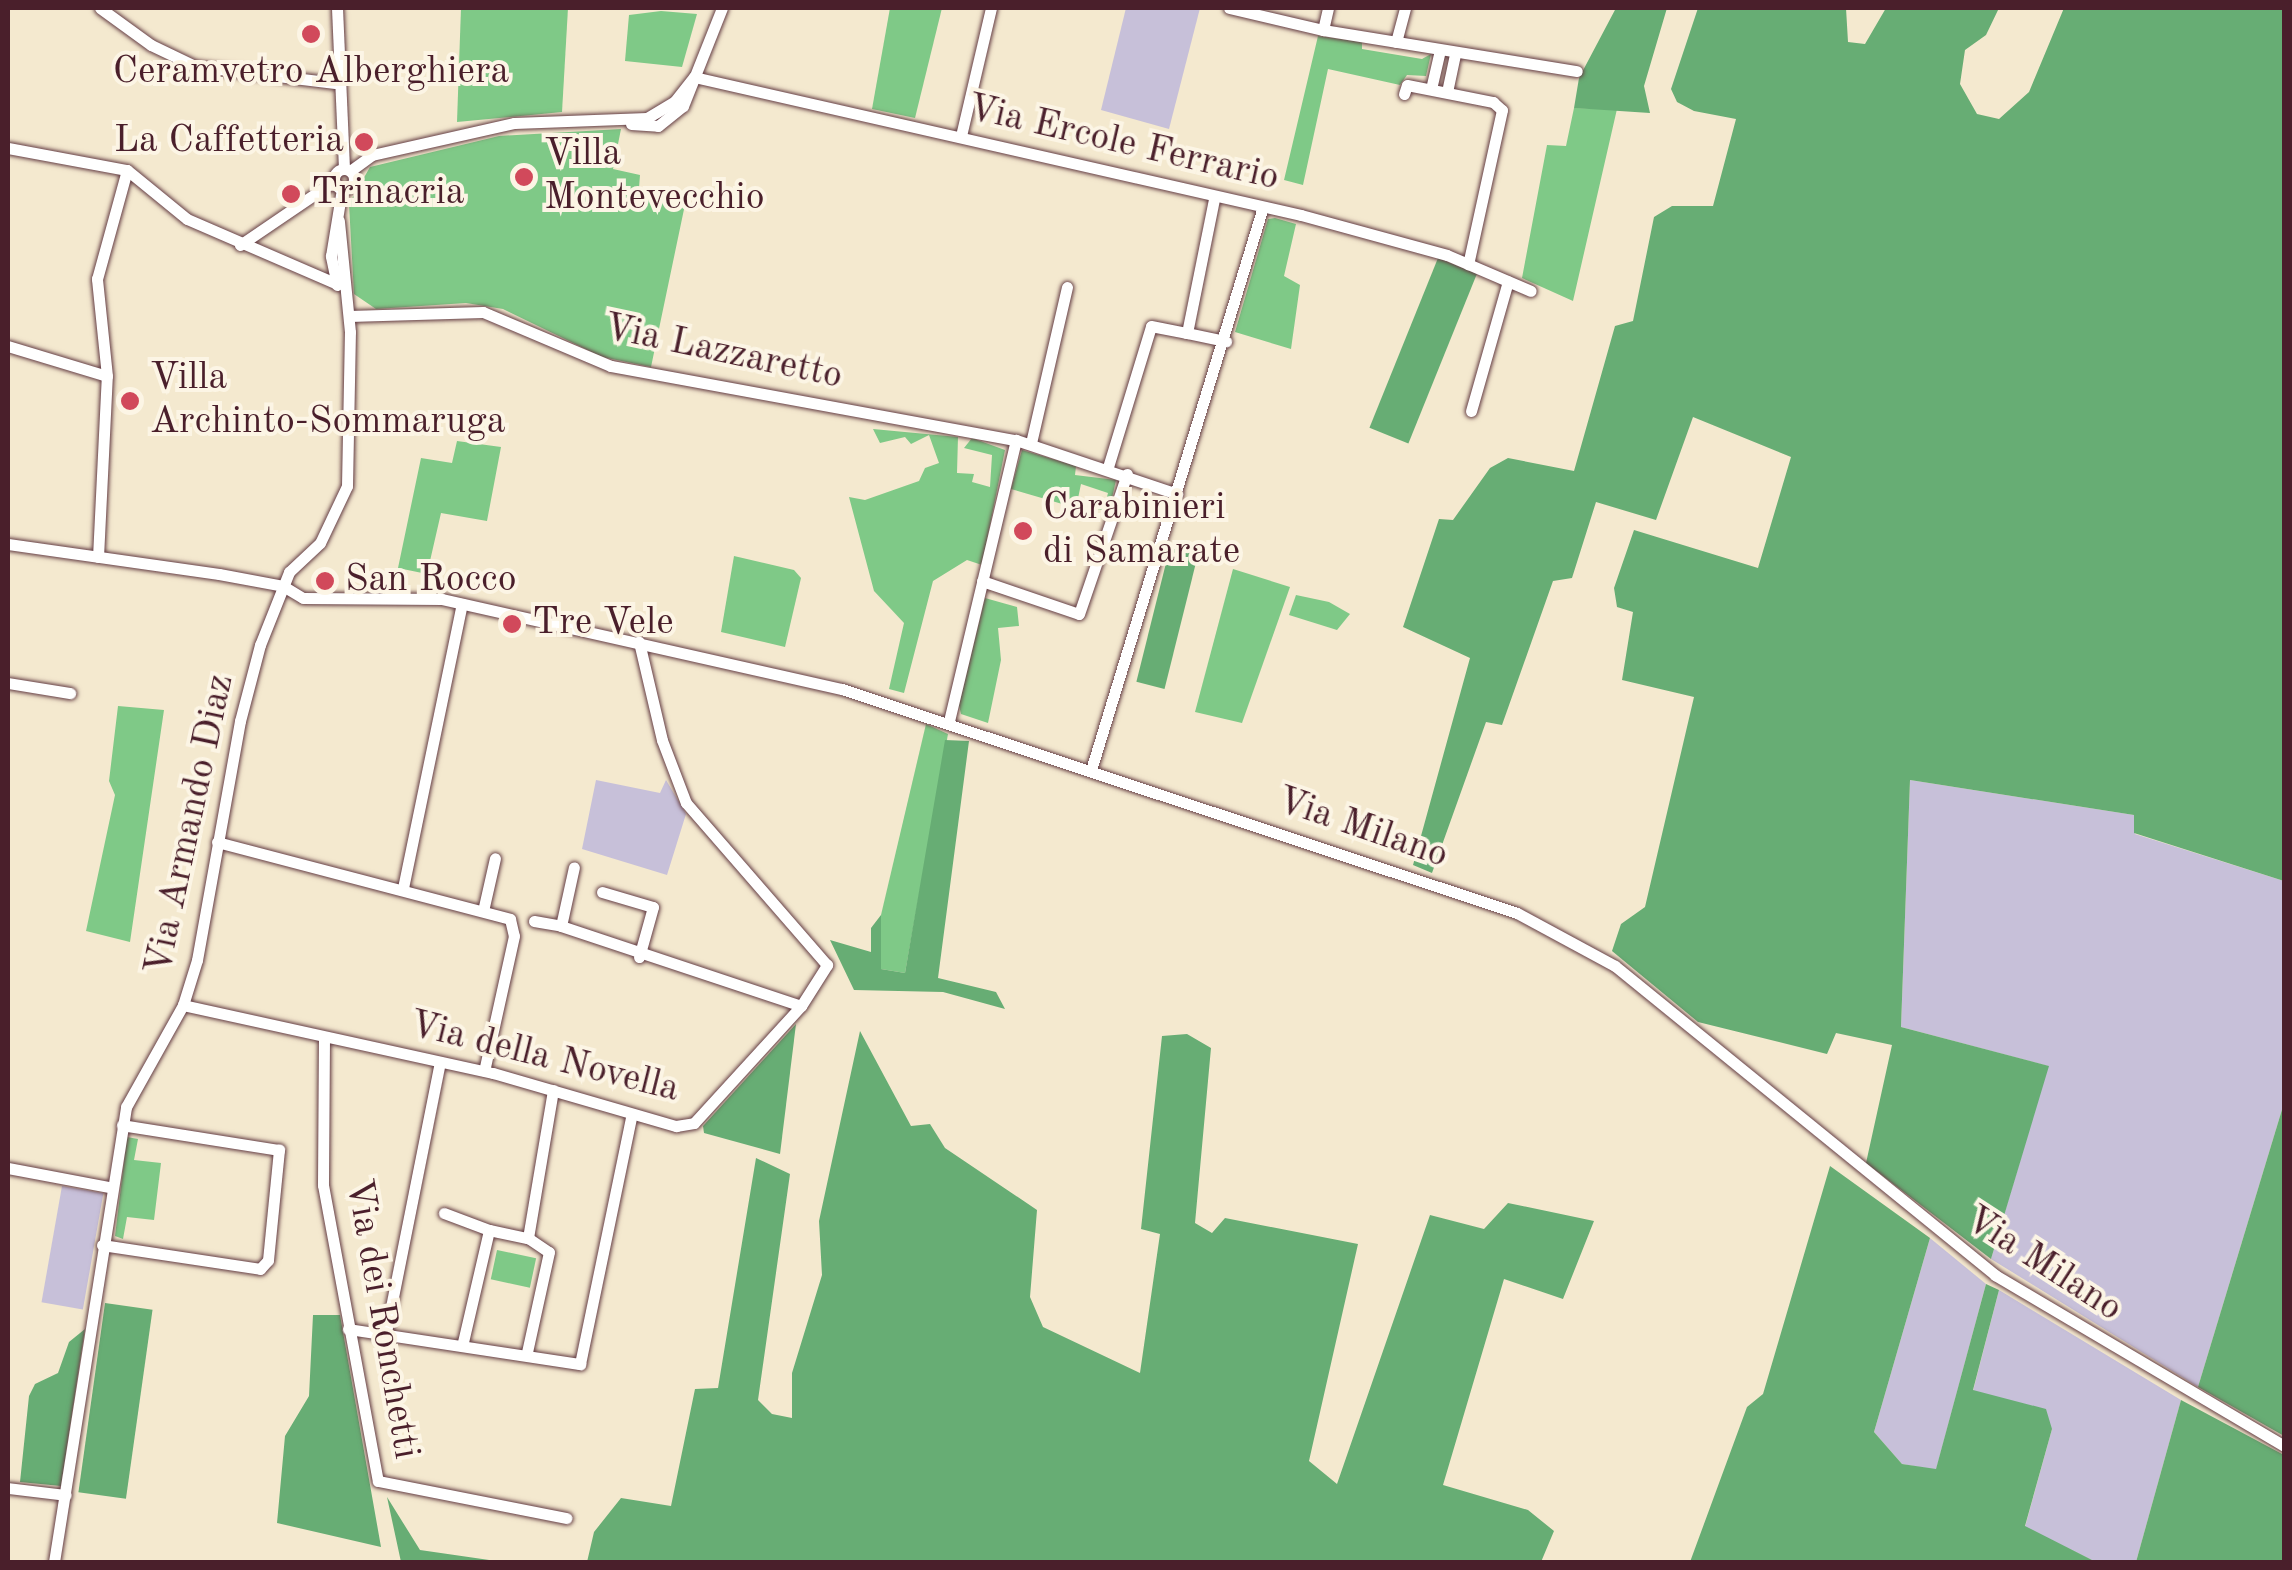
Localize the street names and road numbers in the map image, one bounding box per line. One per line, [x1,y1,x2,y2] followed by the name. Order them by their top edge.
[963,86,1283,202] street label: Via Ercole Ferrario
[600,306,846,400] street label: Via Lazzaretto
[137,671,245,979] street label: Via Armando Diaz
[1271,778,1453,880] street label: Via Milano
[404,1002,684,1114] street label: Via della Novella
[334,1175,428,1463] street label: Via dei Ronchetti
[1956,1197,2130,1333] street label: Via Milano

